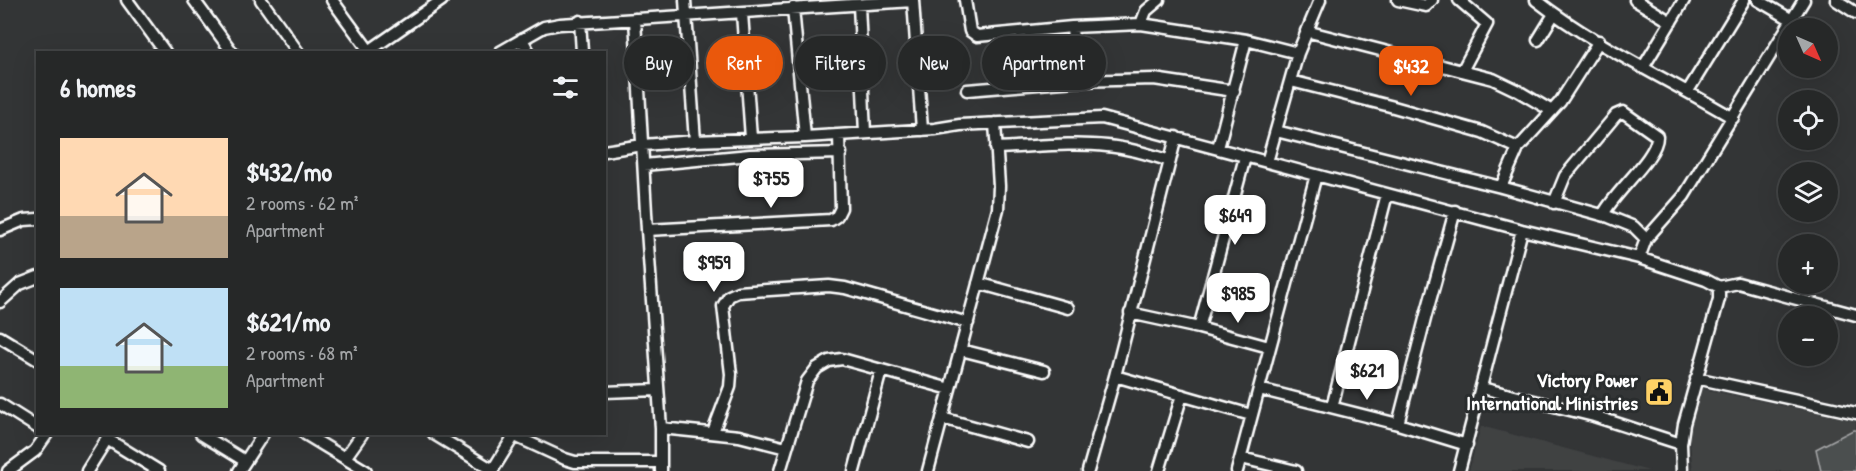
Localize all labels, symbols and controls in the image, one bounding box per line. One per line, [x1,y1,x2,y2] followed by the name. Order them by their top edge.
[1778,18,1838,78] north arrow
[1778,18,1838,366] map controls
[624,36,694,90] chip: Buy
[706,36,783,90] chip: Rent
[795,36,886,90] chip: Filters
[898,36,970,90] chip: New
[982,36,1106,90] chip: Apartment
[1375,46,1447,97] pin: $432
[1393,52,1429,79] text: $432
[60,70,136,105] text: 6 homes
[549,71,582,104] icon: filters
[1778,90,1838,150] button: locate
[246,154,332,189] text: $432/mo
[735,158,807,209] pin: $755
[108,162,180,234] icon: home
[1778,162,1838,222] button: layers
[753,164,789,191] text: $755
[246,189,358,216] text: 2 rooms · 62 m²
[1199,195,1271,246] pin: $649
[1219,201,1251,228] text: $649
[246,216,324,243] text: Apartment
[1778,234,1838,294] button: +
[678,242,750,293] pin: $959
[697,248,731,275] text: $959
[1202,273,1274,324] pin: $985
[1221,279,1255,306] text: $985
[246,304,330,339] text: $621/mo
[1778,306,1838,366] button: −
[108,312,180,384] icon: home
[246,339,358,366] text: 2 rooms · 68 m²
[1331,350,1403,401] pin: $621
[1350,356,1384,383] text: $621
[246,366,324,393] text: Apartment
[1466,366,1638,416] place label: Victory Power International Ministries
[1643,376,1675,408] public building icon: Victory Power International Ministries

